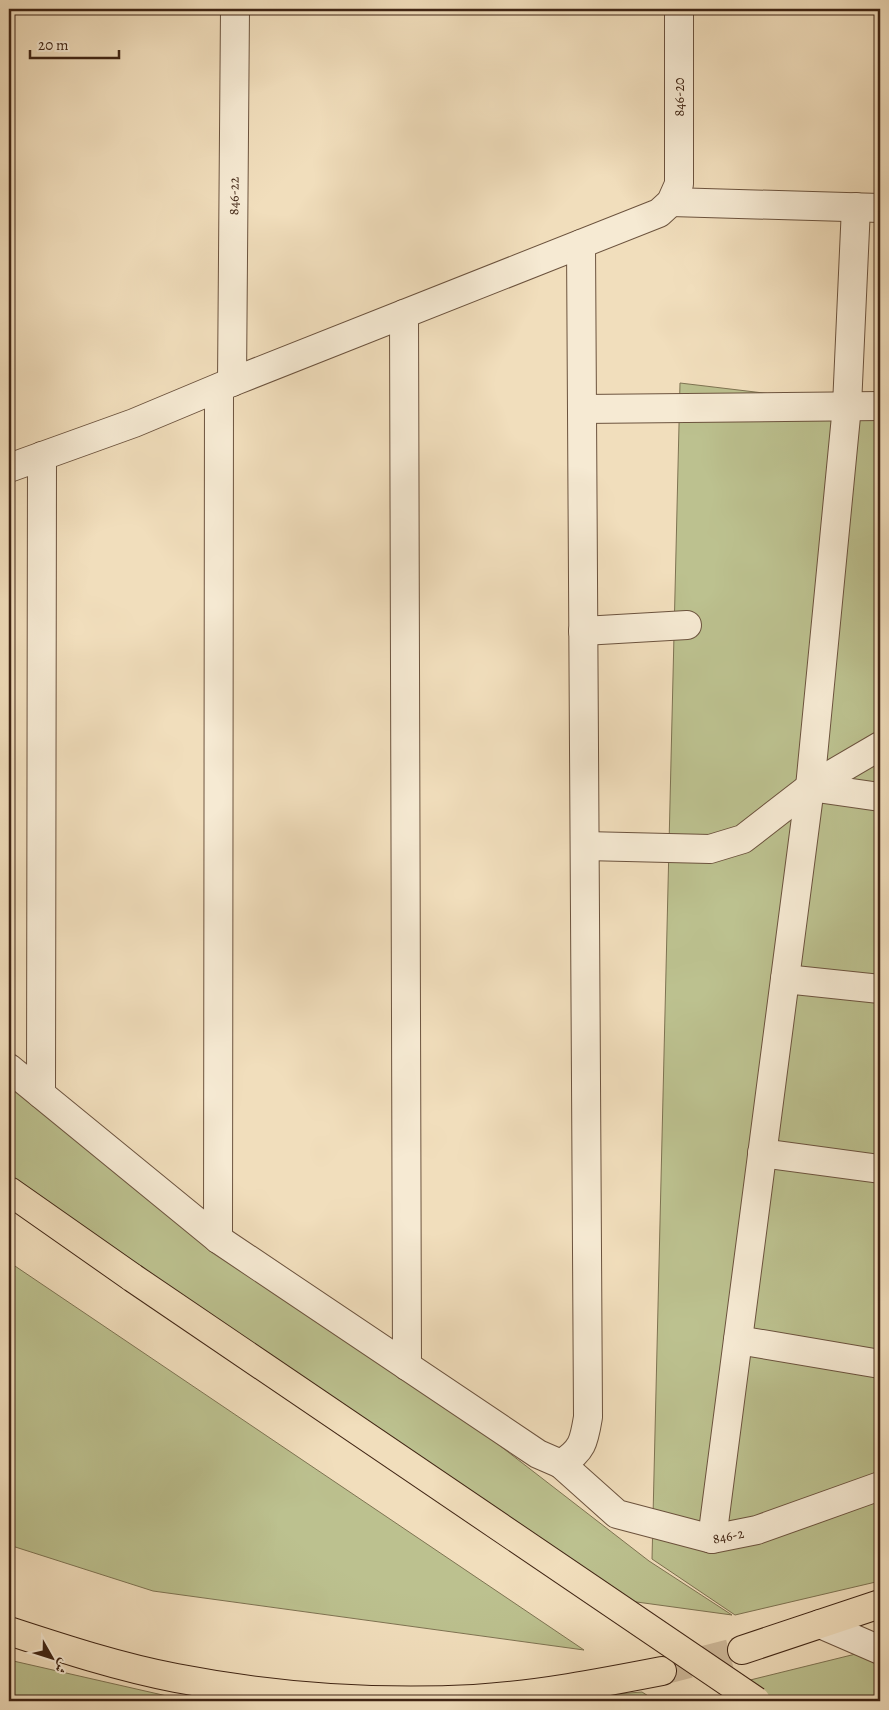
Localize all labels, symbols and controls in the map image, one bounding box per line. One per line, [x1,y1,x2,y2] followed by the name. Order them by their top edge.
[30,28,119,60] scale bar
[38,35,69,55] text: 20 m
[670,77,689,117] street label: 846-20
[224,176,243,215] street label: 846-22
[711,1523,746,1548] street label: 846-2
[28,1632,78,1682] north arrow
[50,1654,73,1677] text: ش

